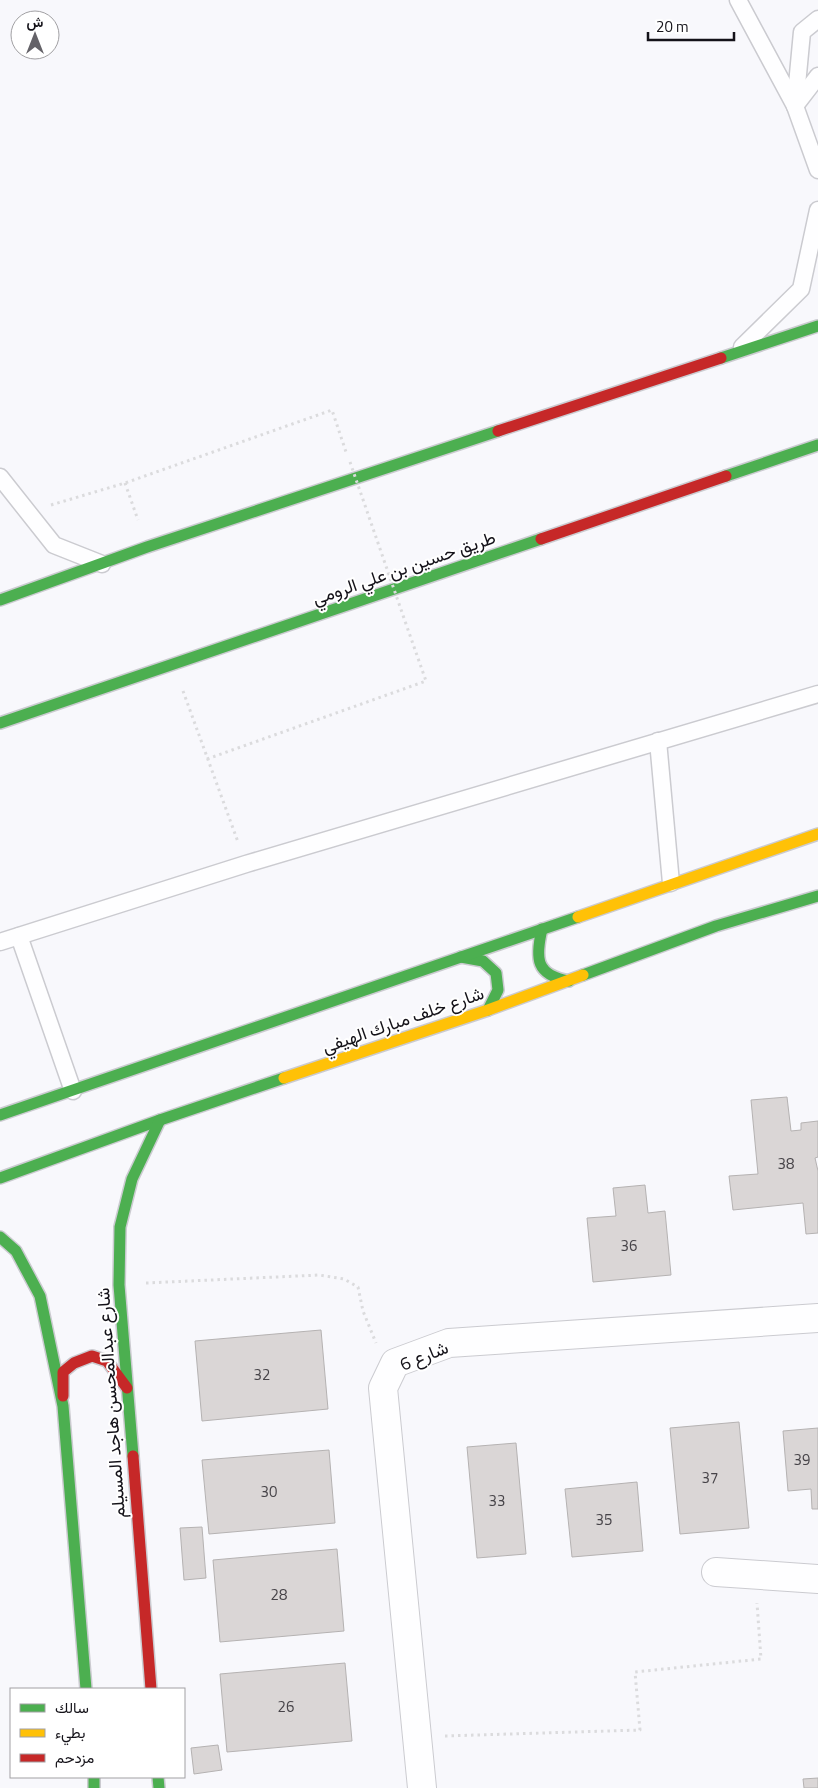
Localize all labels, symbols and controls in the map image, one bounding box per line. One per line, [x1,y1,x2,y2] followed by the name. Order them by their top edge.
[10,10,60,60] north arrow
[648,10,734,42] scale bar
[27,11,44,32] text: ش
[656,15,689,38] text: 20 m
[309,523,500,613] street label: طريق حسين بن علي الرومي
[318,979,488,1062] street label: شارع خلف مبارك الهيفي
[778,1152,794,1175] house number: 38
[621,1234,637,1257] house number: 36
[89,1287,132,1519] street label: شارع عبدالمحسن هاجد المسيلم
[395,1334,452,1377] street label: شارع 6
[254,1363,270,1386] house number: 32
[794,1448,810,1471] house number: 39
[702,1466,718,1489] house number: 37
[261,1480,277,1503] house number: 30
[489,1489,505,1512] house number: 33
[596,1508,612,1531] house number: 35
[271,1583,287,1606] house number: 28
[10,1688,185,1778] legend
[278,1695,294,1718] house number: 26
[55,1696,89,1719] text: سالك
[55,1721,85,1746] text: بطيء
[55,1746,94,1769] text: مزدحم

